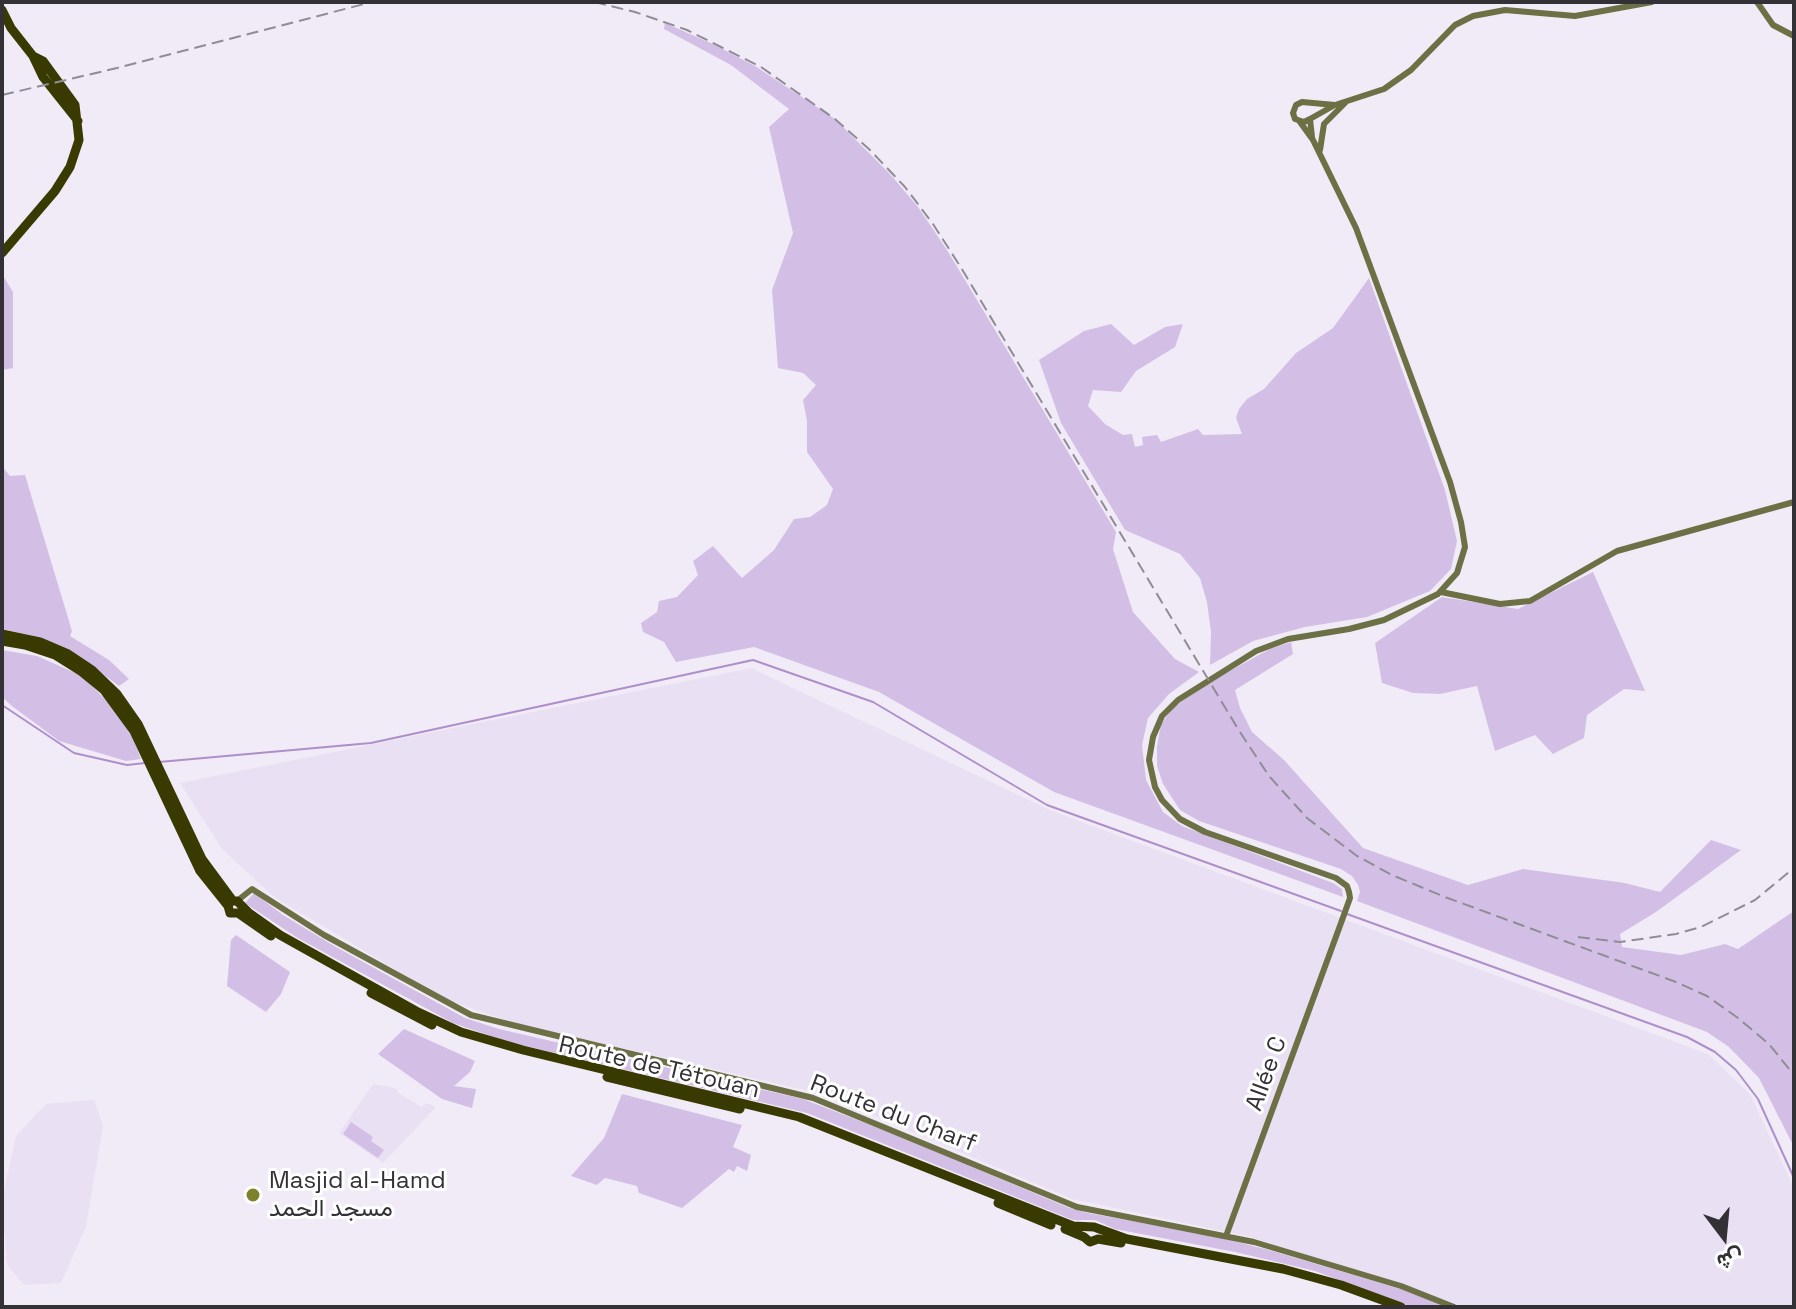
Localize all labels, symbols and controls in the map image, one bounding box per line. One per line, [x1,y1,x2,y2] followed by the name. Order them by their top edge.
[556,1031,762,1105] street label: Route de Tétouan
[1240,1033,1294,1115] street label: Allée C
[806,1069,980,1159] street label: Route du Charf
[269,1167,446,1223] place label: Masjid al-Hamd مسجد الحمد
[244,1186,262,1204] marker: Masjid al-Hamd مسجد الحمد
[1684,1197,1764,1277] north arrow
[1714,1243,1747,1277] text: ش

